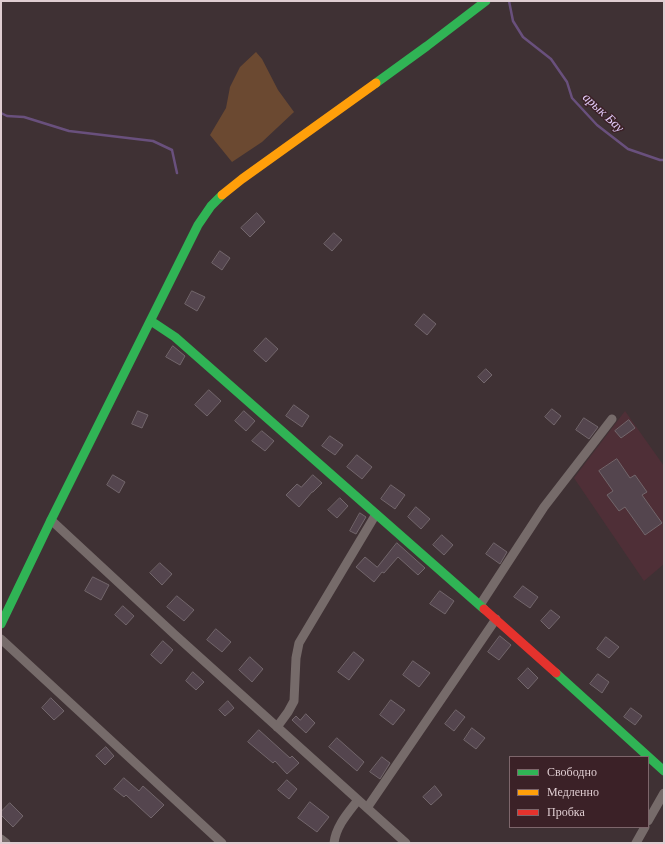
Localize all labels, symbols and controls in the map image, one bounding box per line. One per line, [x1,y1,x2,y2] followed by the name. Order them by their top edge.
[579,90,627,136] water label: арык Бау
[509,756,649,828] legend
[547,765,597,779] text: Свободно
[547,785,599,799] text: Медленно
[547,805,585,819] text: Пробка

